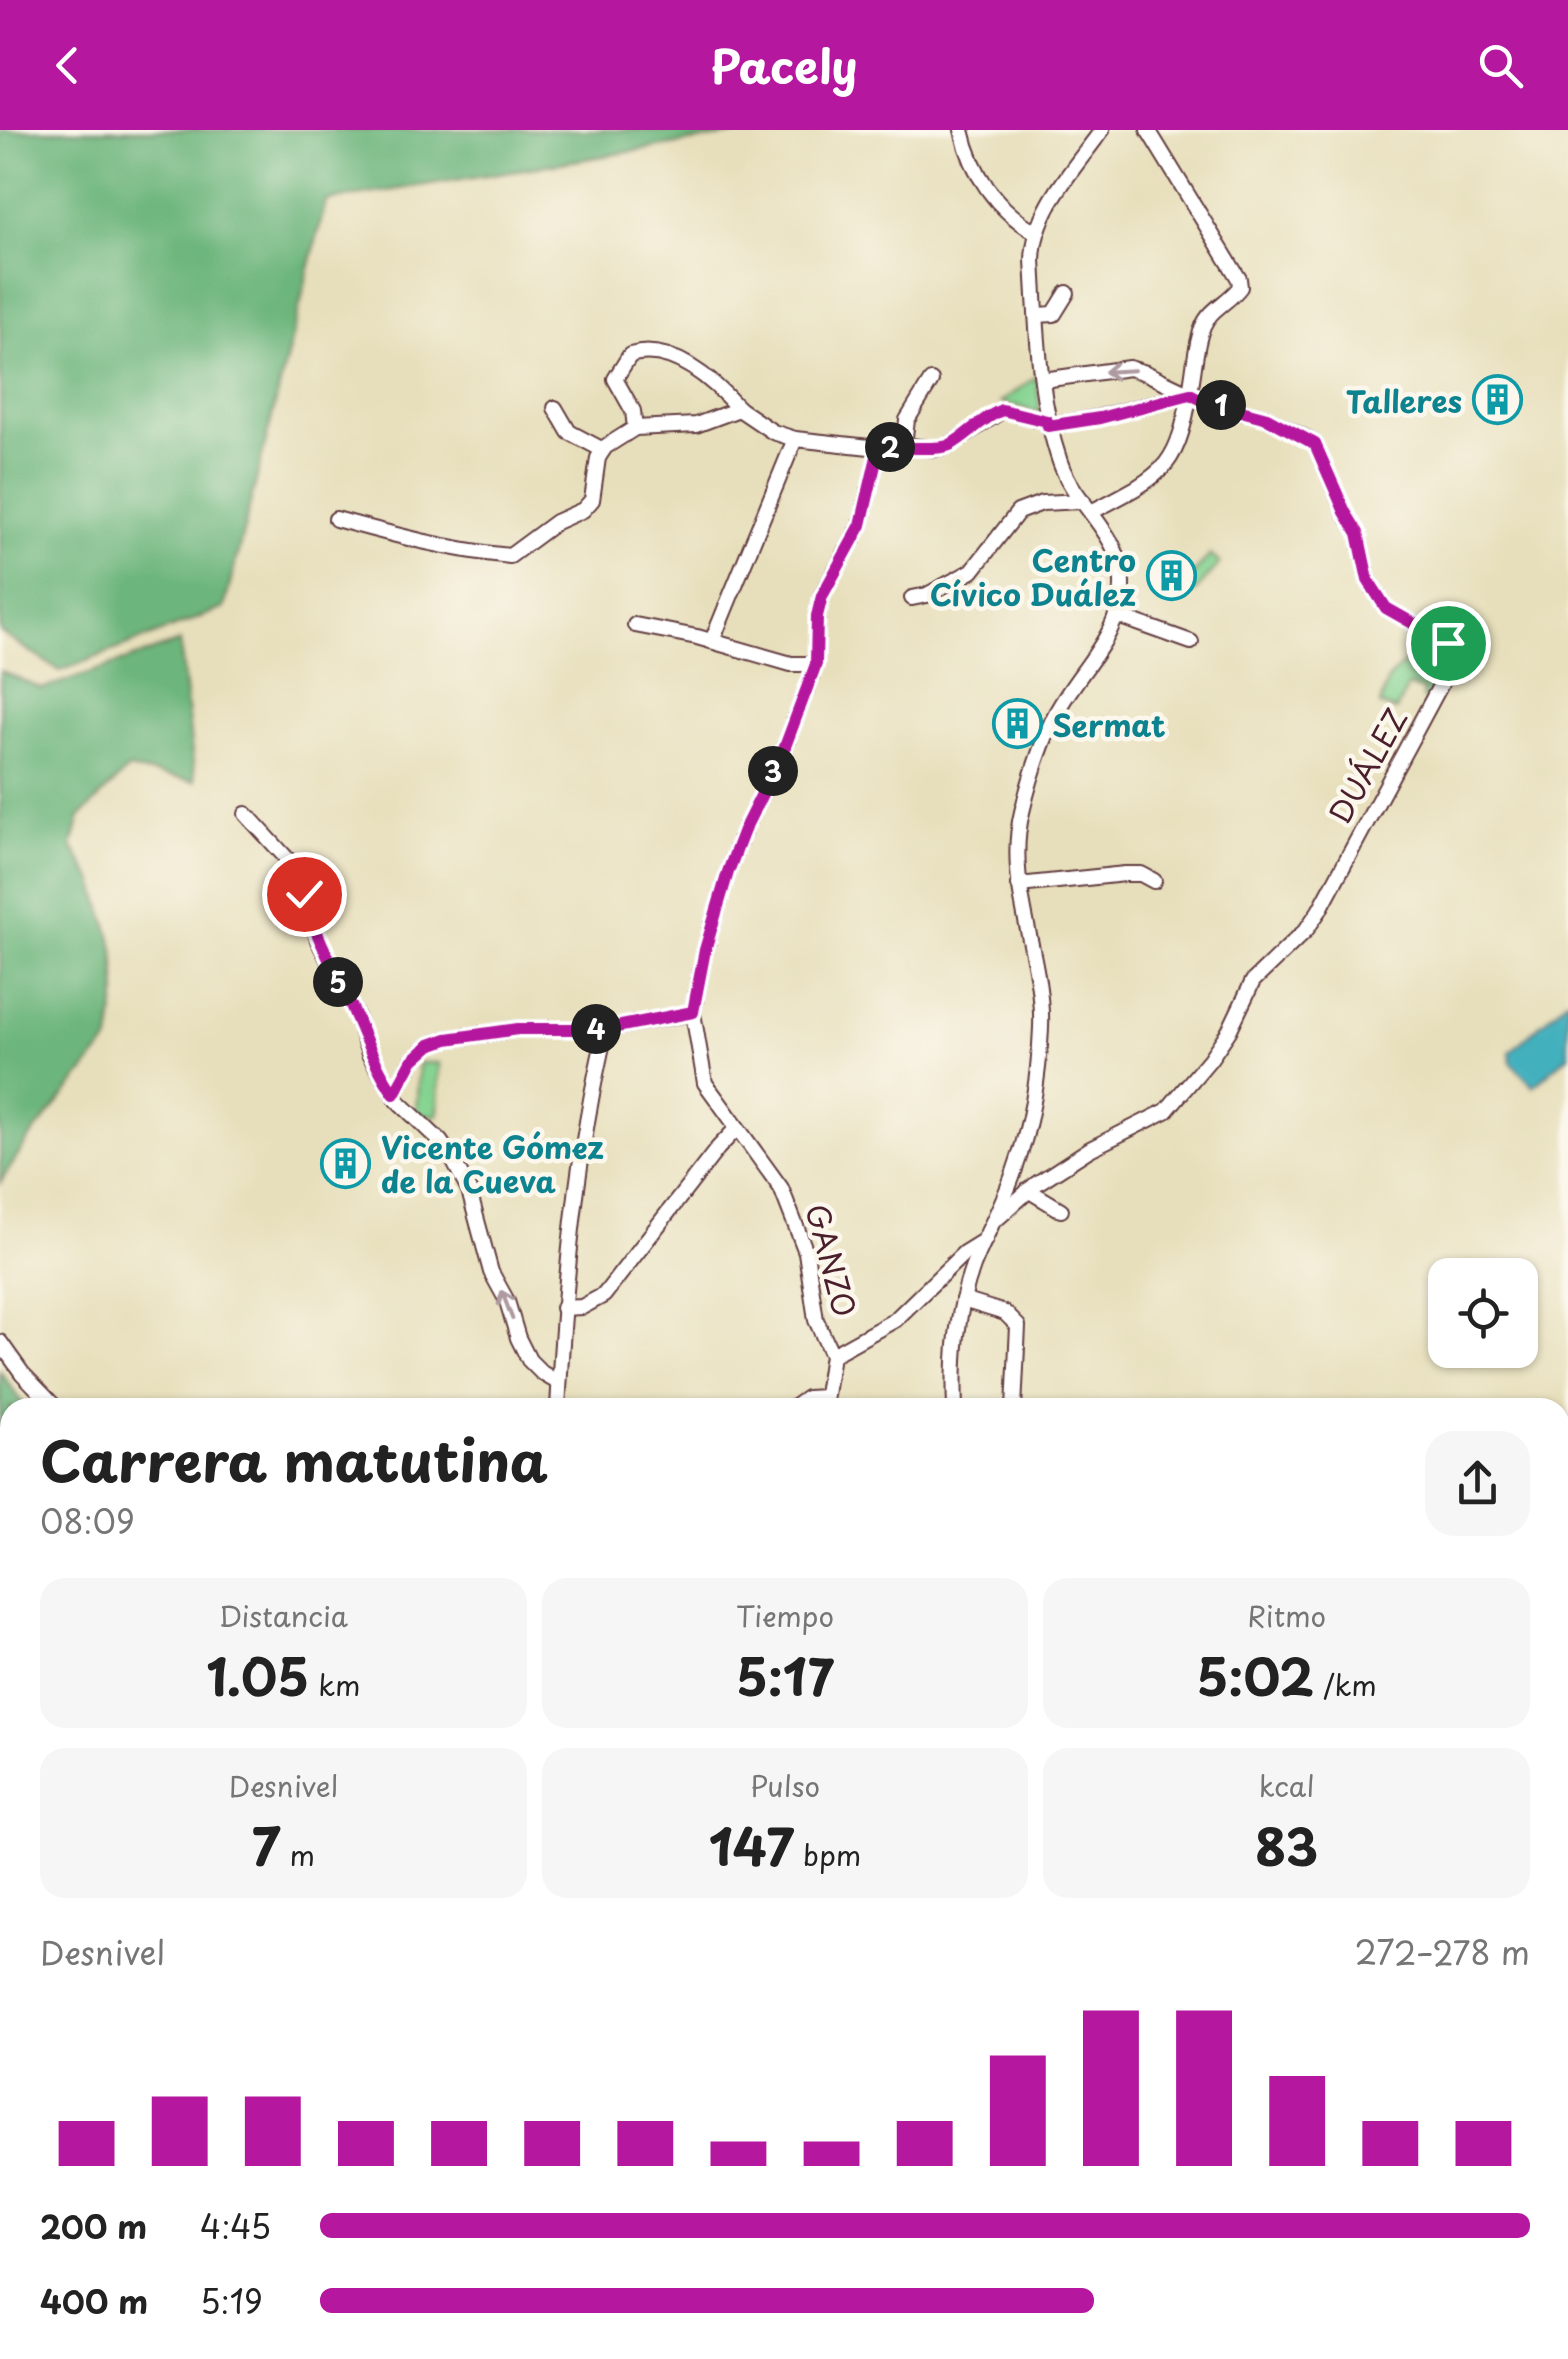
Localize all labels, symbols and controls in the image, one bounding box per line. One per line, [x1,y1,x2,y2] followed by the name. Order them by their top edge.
[711,31,857,99] text: Pacely
[40,38,95,93] icon: back
[1473,38,1528,93] icon: search
[1103,362,1135,381] one-way arrow
[1471,374,1523,426] building icon: Talleres
[1346,378,1462,423] place label: Talleres
[1196,380,1246,430] pin: 1
[1214,383,1228,426] text: 1
[865,422,915,472] pin: 2
[880,425,900,468] text: 2
[930,537,1136,616] place label: Centro Cívico Duález
[1145,550,1197,602] building icon: Centro Cívico Duález
[1406,601,1491,686] pin
[1421,616,1476,671] icon: arrive
[991,698,1043,750] building icon: Sermat
[1317,699,1417,831] street label: DUÁLEZ
[1052,702,1166,747] place label: Sermat
[748,746,798,796] pin: 3
[764,749,782,792] text: 3
[262,852,347,937] pin
[277,867,332,922] icon: check
[313,957,363,1007] pin: 5
[329,960,347,1003] text: 5
[571,1004,621,1054] pin: 4
[586,1007,606,1050] text: 4
[381,1124,604,1203] place label: Vicente Gómez de la Cueva
[320,1137,372,1189] building icon: Vicente Gómez de la Cueva
[795,1199,869,1321] street label: GANZO
[1428,1258,1538,1368] map controls
[1428,1258,1538,1368] button: locate
[497,1291,515,1322] one-way arrow
[40,1418,548,1501] text: Carrera matutina
[1425,1431,1530,1536] button: share
[40,1497,135,1545] text: 08:09
[219,1594,348,1637] text: Distancia
[736,1594,834,1637] text: Tiempo
[1247,1594,1326,1637] text: Ritmo
[206,1637,309,1713] text: 1.05
[736,1637,834,1713] text: 5:17
[1197,1637,1314,1713] text: 5:02
[309,1663,360,1706] text: km
[1314,1663,1377,1706] text: /km
[229,1764,338,1807] text: Desnivel
[750,1764,820,1807] text: Pulso
[1259,1764,1315,1807] text: kcal
[252,1807,280,1883] text: 7
[709,1807,794,1883] text: 147
[1255,1807,1318,1883] text: 83
[280,1833,315,1876] text: m
[794,1833,861,1876] text: bpm
[40,1928,165,1976] text: Desnivel
[1354,1928,1530,1976] text: 272–278 m
[40,2202,147,2250] text: 200 m
[200,2202,271,2250] text: 4:45
[40,2277,148,2325] text: 400 m
[200,2277,263,2325] text: 5:19

